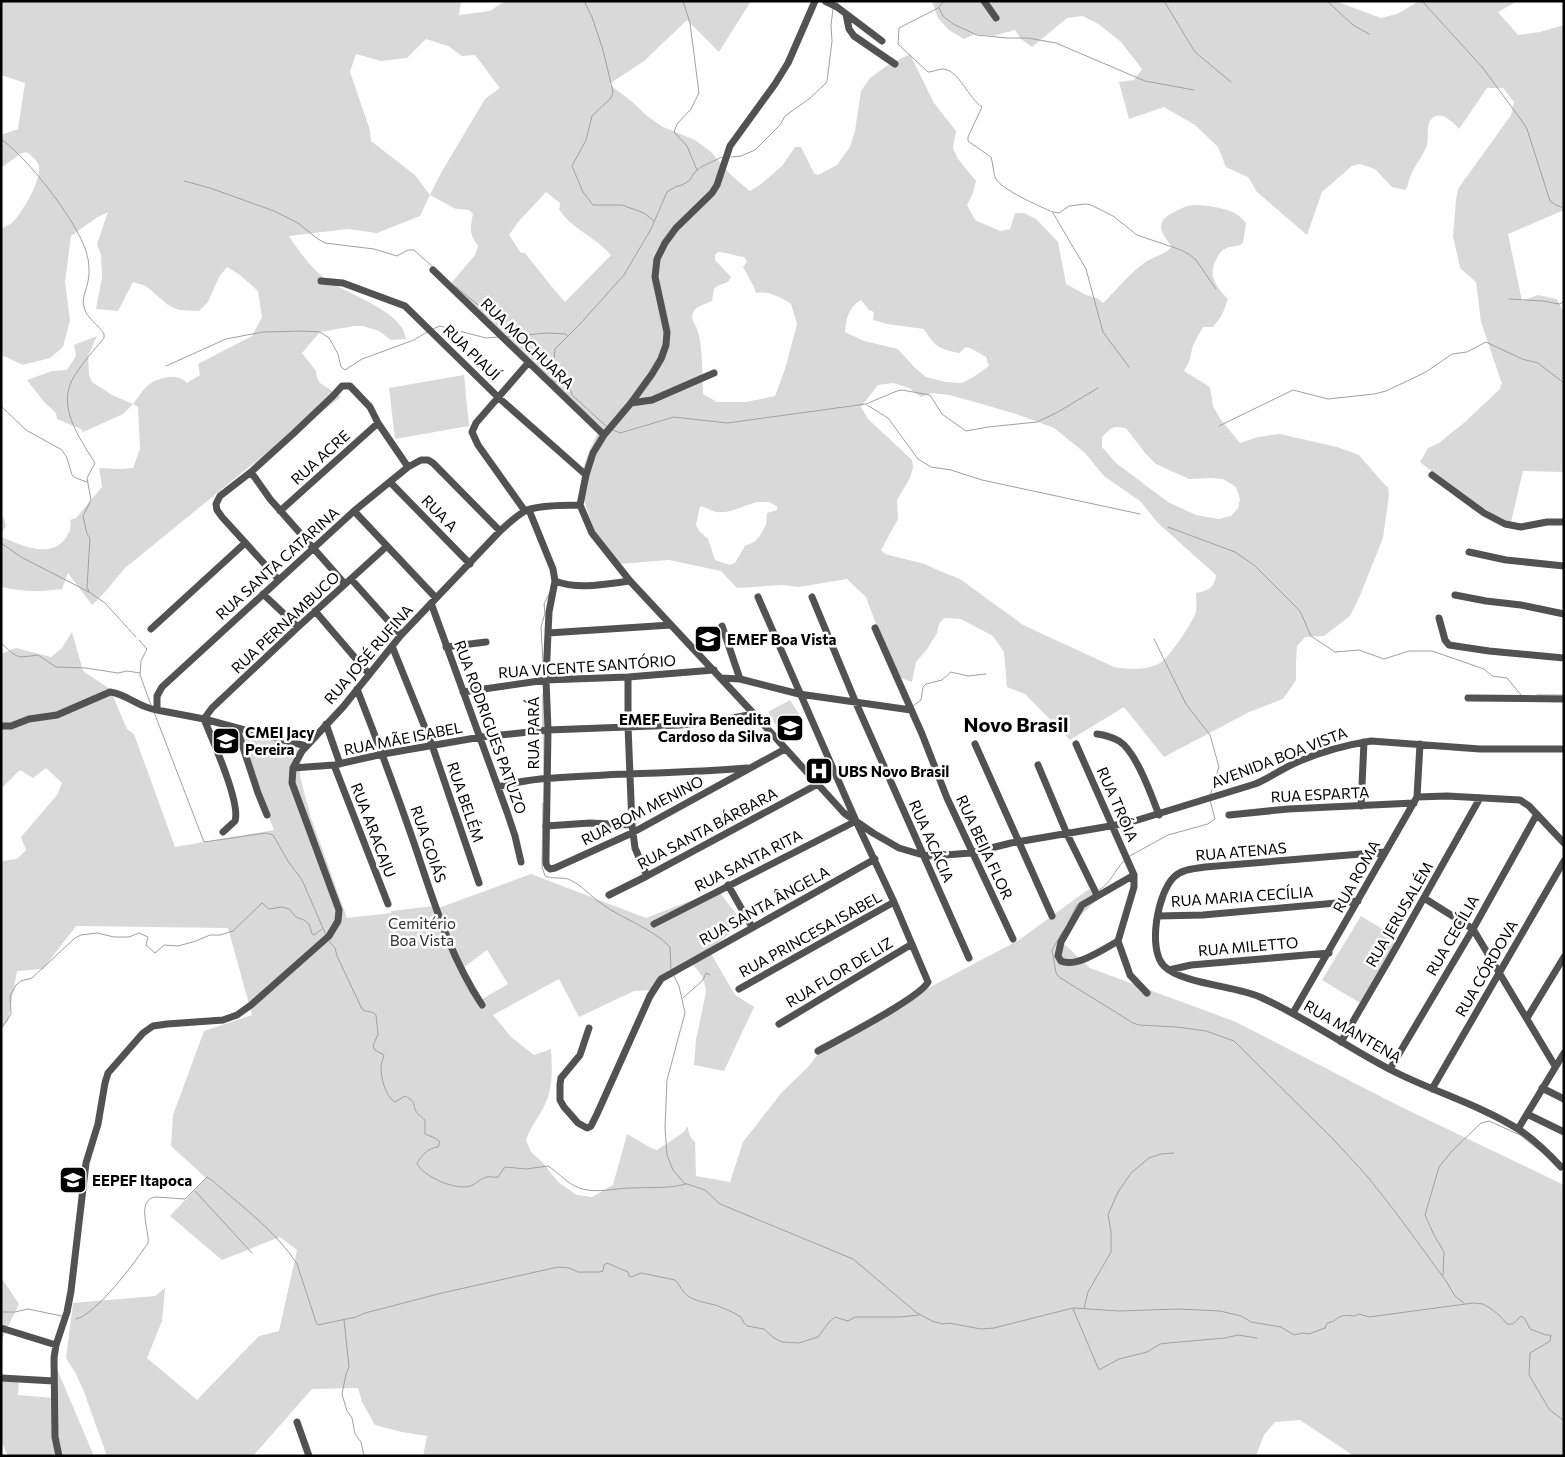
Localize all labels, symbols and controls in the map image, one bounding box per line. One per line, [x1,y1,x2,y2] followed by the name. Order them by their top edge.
[478,294,578,392] street label: RUA MOCHUARA
[440,320,505,384] street label: RUA PIAUÍ
[287,426,353,488] street label: RUA ACRE
[418,491,462,535] street label: RUA A
[212,503,342,623] street label: RUA SANTA CATARINA
[227,567,343,677] street label: RUA PERNAMBUCO
[319,600,416,707] street label: RUA JOSÉ RUFINA
[693,624,723,654] school or university icon: EMEF Boa Vista
[727,630,837,648] place label: EMEF Boa Vista
[451,638,531,816] street label: RUA RODRIGUES PATUZO
[497,650,677,681] street label: RUA VICENTE SANTÓRIO
[523,697,542,769] street label: RUA PARÁ
[619,710,771,745] place label: EMEF Euvira Benedita Cardoso da Silva
[964,712,1068,736] district label: Novo Brasil
[775,713,805,743] school or university icon: EMEF Euvira Benedita Cardoso da Silva
[342,718,464,758] street label: RUA MÃE ISABEL
[245,723,315,758] place label: CMEI Jacy Pereira
[1208,723,1350,791] street label: AVENIDA BOA VISTA
[211,726,241,756] school or university icon: CMEI Jacy Pereira
[804,756,834,786] hospital icon: UBS Novo Brasil
[444,759,489,845] street label: RUA BELÉM
[838,762,949,780] place label: UBS Novo Brasil
[1094,764,1143,844] street label: RUA TRÓIA
[578,771,706,849] street label: RUA BOM MENINO
[348,780,400,880] street label: RUA ARACAJU
[1270,782,1370,806] street label: RUA ESPARTA
[633,783,780,873] street label: RUA SANTA BÁRBARA
[953,792,1017,902] street label: RUA BEIJA FLOR
[906,797,959,885] street label: RUA ACÁCIA
[407,803,452,885] street label: RUA GOIÁS
[691,825,805,895] street label: RUA SANTA RITA
[1329,837,1383,915] street label: RUA ROMA
[1195,838,1288,864] street label: RUA ATENAS
[1361,858,1436,970] street label: RUA JERUSALÉM
[695,861,832,948] street label: RUA SANTA ÂNGELA
[1170,881,1314,910] street label: RUA MARIA CECÍLIA
[736,887,885,981] street label: RUA PRINCESA ISABEL
[1421,891,1482,979] street label: RUA CECÍLIA
[388,914,456,949] park label: Cemitério Boa Vista
[1450,916,1521,1020] street label: RUA CÓRDOVA
[782,933,896,1011] street label: RUA FLOR DE LIZ
[1197,933,1299,959] street label: RUA MILETTO
[1301,996,1405,1066] street label: RUA MANTENA
[58,1165,88,1195] school or university icon: EEPEF Itapoca
[92,1171,192,1189] place label: EEPEF Itapoca

